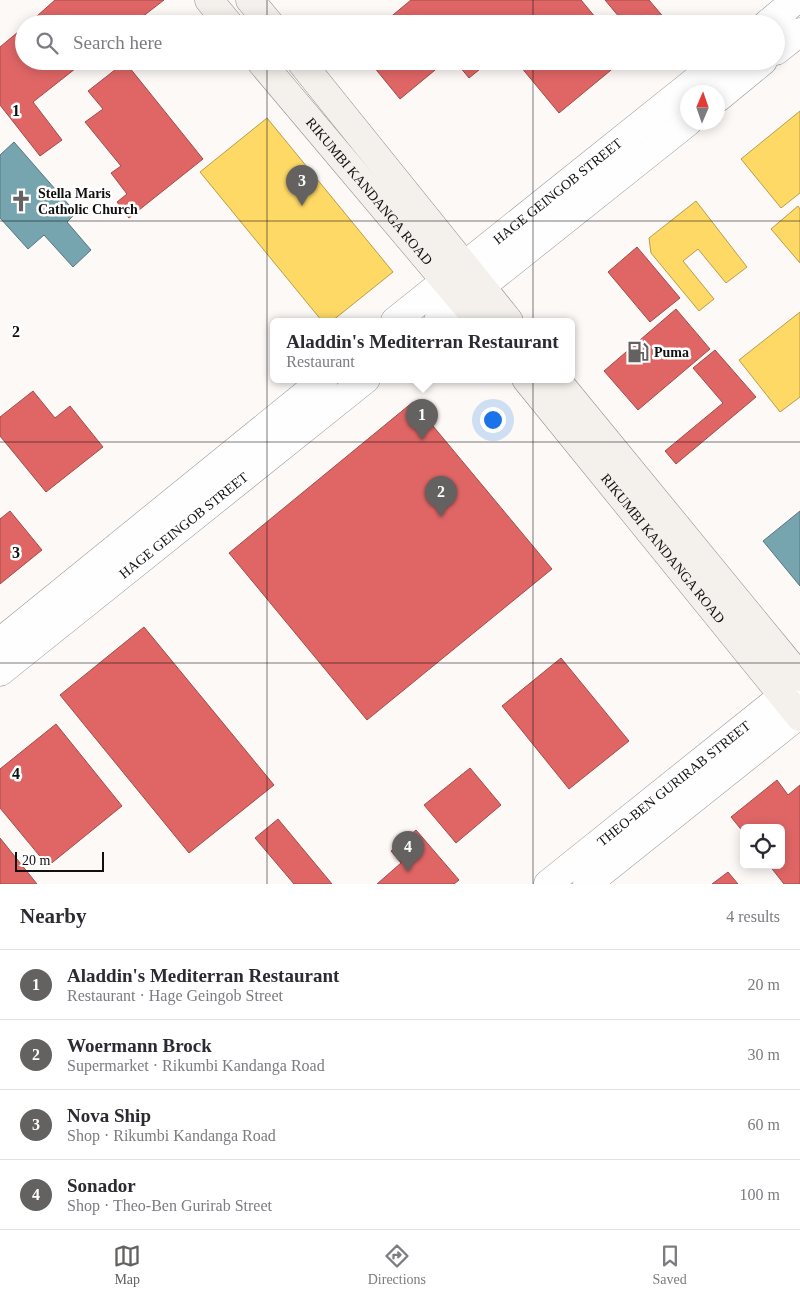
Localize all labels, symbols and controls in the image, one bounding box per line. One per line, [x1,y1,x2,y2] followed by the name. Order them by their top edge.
[15,15,785,70] search box
[33,29,61,57] icon: search
[73,32,162,53] text: Search here
[680,85,725,130] north arrow
[12,102,20,119] text: 1
[303,115,435,268] street label: RIKUMBI KANDANGA ROAD
[490,135,625,247] street label: HAGE GEINGOB STREET
[286,165,318,206] pin: 3
[38,186,138,217] place label: Stella Maris Catholic Church
[8,188,34,214] church icon: Stella Maris Catholic Church
[270,318,575,383] popup
[12,323,20,340] text: 2
[286,331,559,352] text: Aladdin's Mediterran Restaurant
[625,339,651,365] fuel station icon: Puma
[654,345,689,360] place label: Puma
[286,353,355,370] text: Restaurant
[406,399,438,440] pin: 1
[480,407,506,433] your location
[116,469,251,582] street label: HAGE GEINGOB STREET
[598,471,728,626] street label: RIKUMBI KANDANGA ROAD
[425,476,457,517] pin: 2
[12,544,20,561] text: 3
[595,718,754,849] street label: THEO-BEN GURIRAB STREET
[12,765,20,782] text: 4
[740,824,785,869] map controls
[740,824,785,869] button: locate
[392,831,424,872] pin: 4
[15,849,104,872] scale bar
[22,853,50,868] text: 20 m
[20,904,87,928] text: Nearby
[726,908,780,925] text: 4 results
[67,965,339,986] text: Aladdin's Mediterran Restaurant
[32,976,40,993] text: 1
[748,976,780,993] text: 20 m
[67,987,283,1004] text: Restaurant · Hage Geingob Street
[67,1035,212,1056] text: Woermann Brock
[32,1046,40,1063] text: 2
[748,1046,780,1063] text: 30 m
[67,1057,325,1074] text: Supermarket · Rikumbi Kandanga Road
[67,1105,151,1126] text: Nova Ship
[32,1116,40,1133] text: 3
[748,1116,780,1133] text: 60 m
[67,1127,276,1144] text: Shop · Rikumbi Kandanga Road
[67,1175,136,1196] text: Sonador
[32,1186,40,1203] text: 4
[740,1186,780,1203] text: 100 m
[67,1197,272,1214] text: Shop · Theo-Ben Gurirab Street
[113,1242,141,1288] tab: Map
[368,1242,426,1288] tab: Directions
[653,1242,687,1288] tab: Saved

